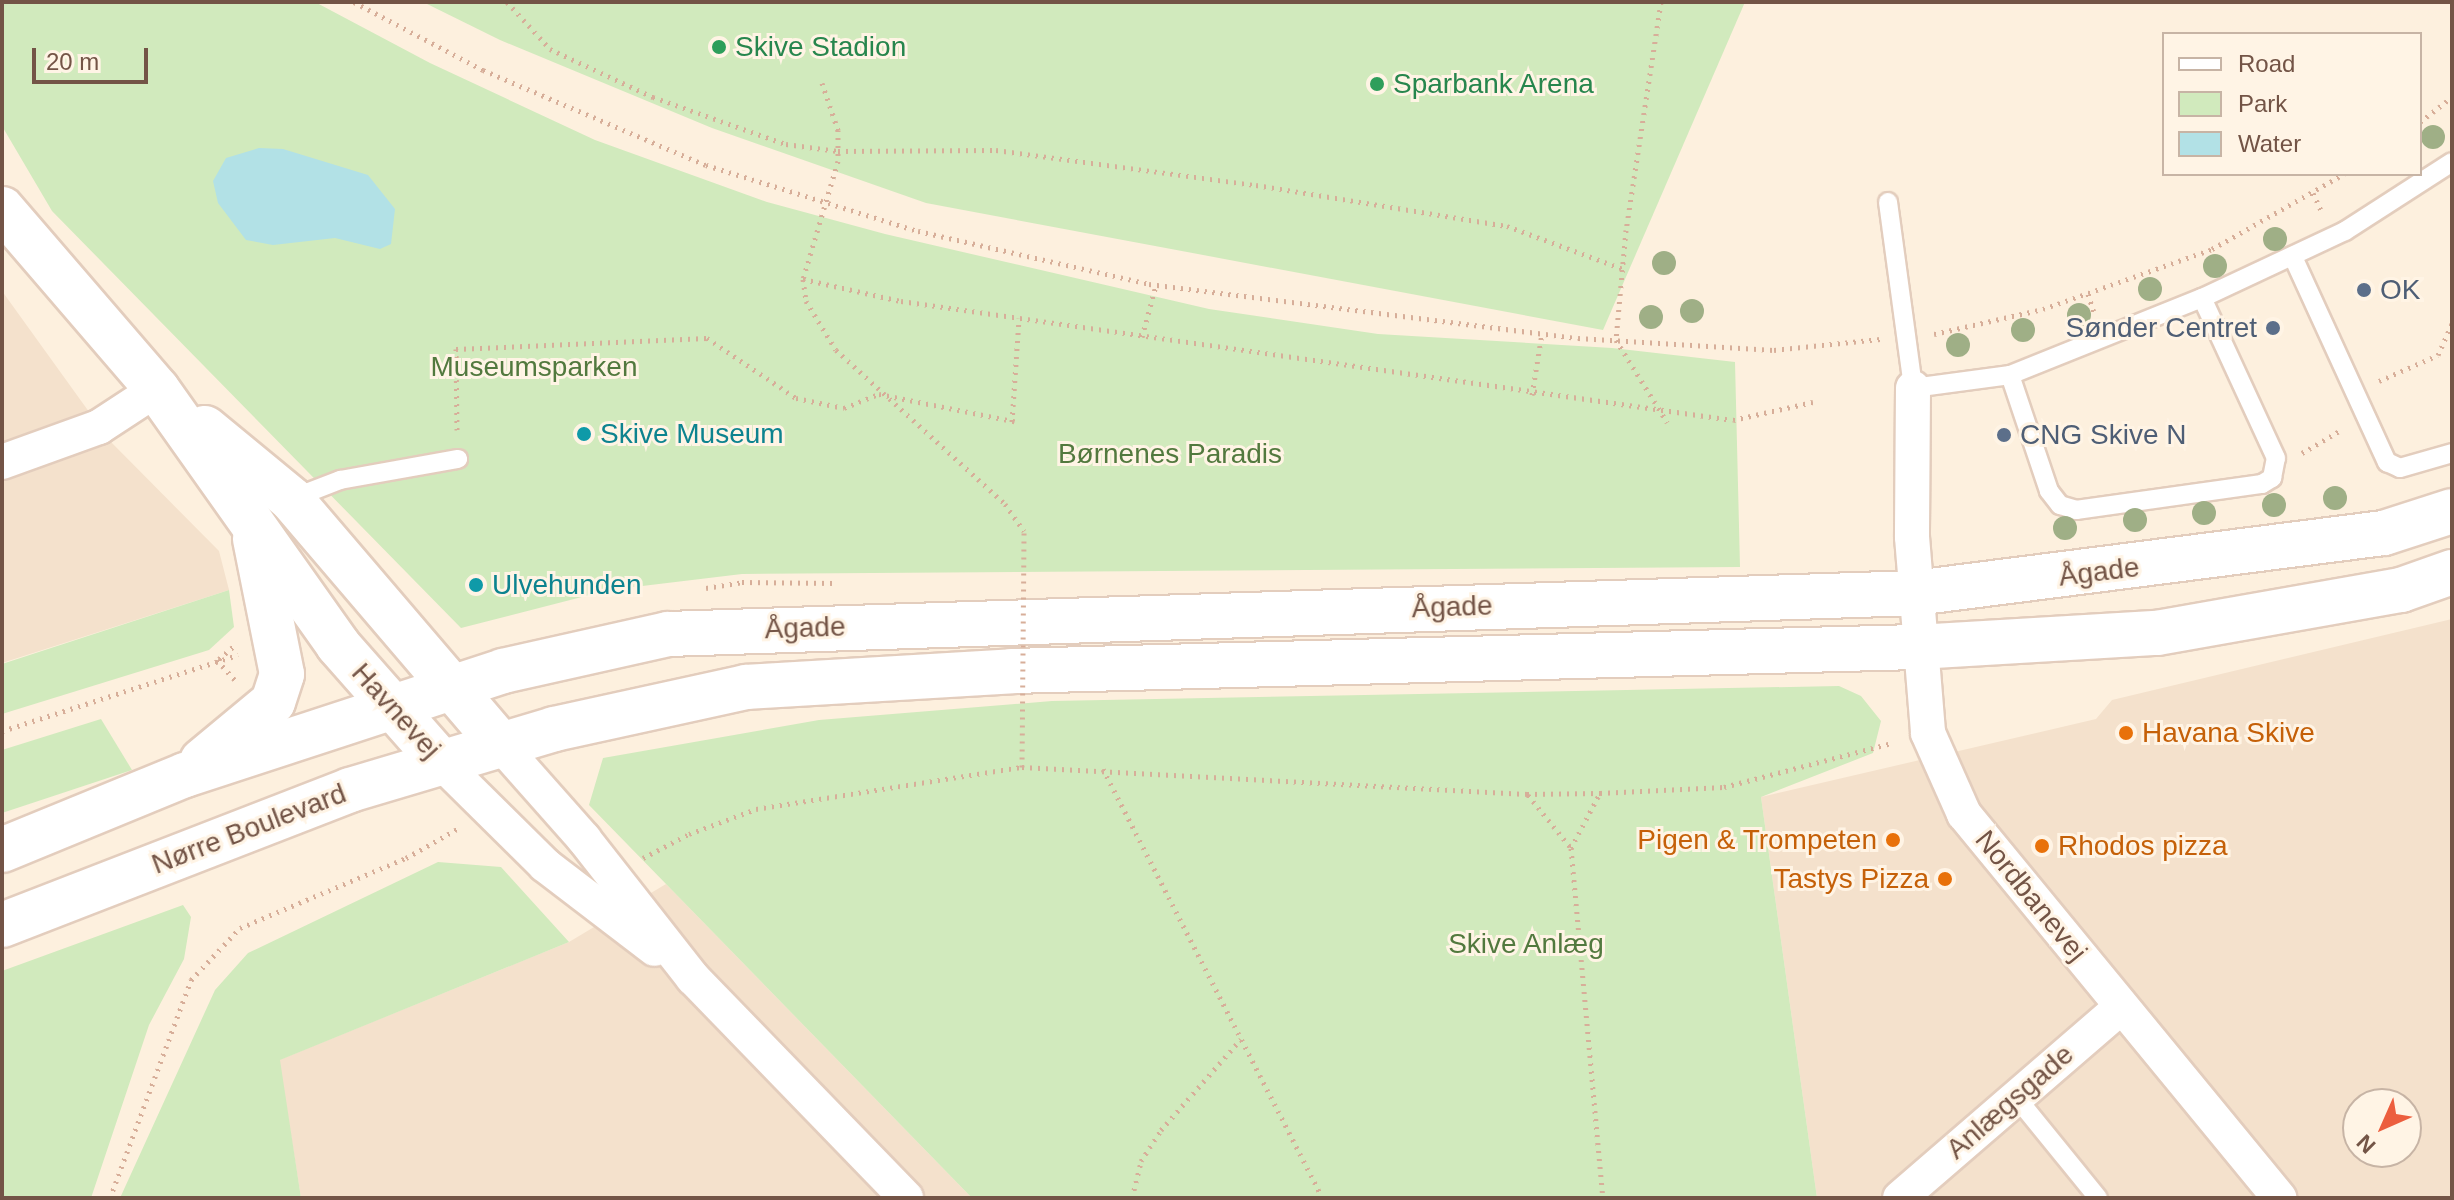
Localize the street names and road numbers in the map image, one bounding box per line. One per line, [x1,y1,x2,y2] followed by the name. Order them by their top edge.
[2057,550,2141,594] street label: Ågade
[1411,589,1493,625] street label: Ågade
[764,610,846,646] street label: Ågade
[344,656,448,766] street label: Havnevej
[147,777,351,881] street label: Nørre Boulevard
[1968,824,2094,968] street label: Nordbanevej
[1940,1038,2080,1166] street label: Anlægsgade

